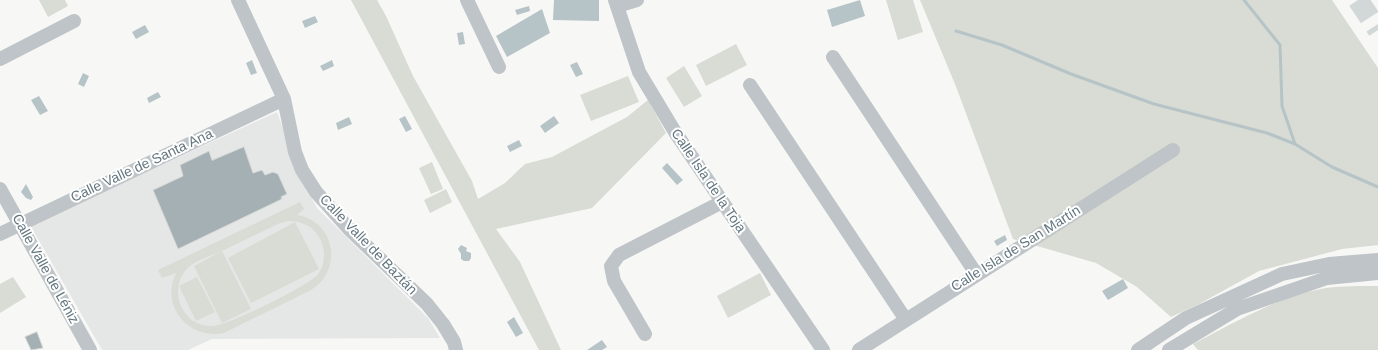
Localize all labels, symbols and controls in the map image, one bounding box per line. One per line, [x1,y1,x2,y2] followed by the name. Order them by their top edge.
[68,126,216,206] street label: Calle Valle de Santa Ana
[667,126,749,236] street label: Calle Isla de la Toja
[316,191,420,299] street label: Calle Valle de Baztán
[948,202,1084,296] street label: Calle Isla de San Martín
[8,211,82,327] street label: Calle Valle de Léniz

